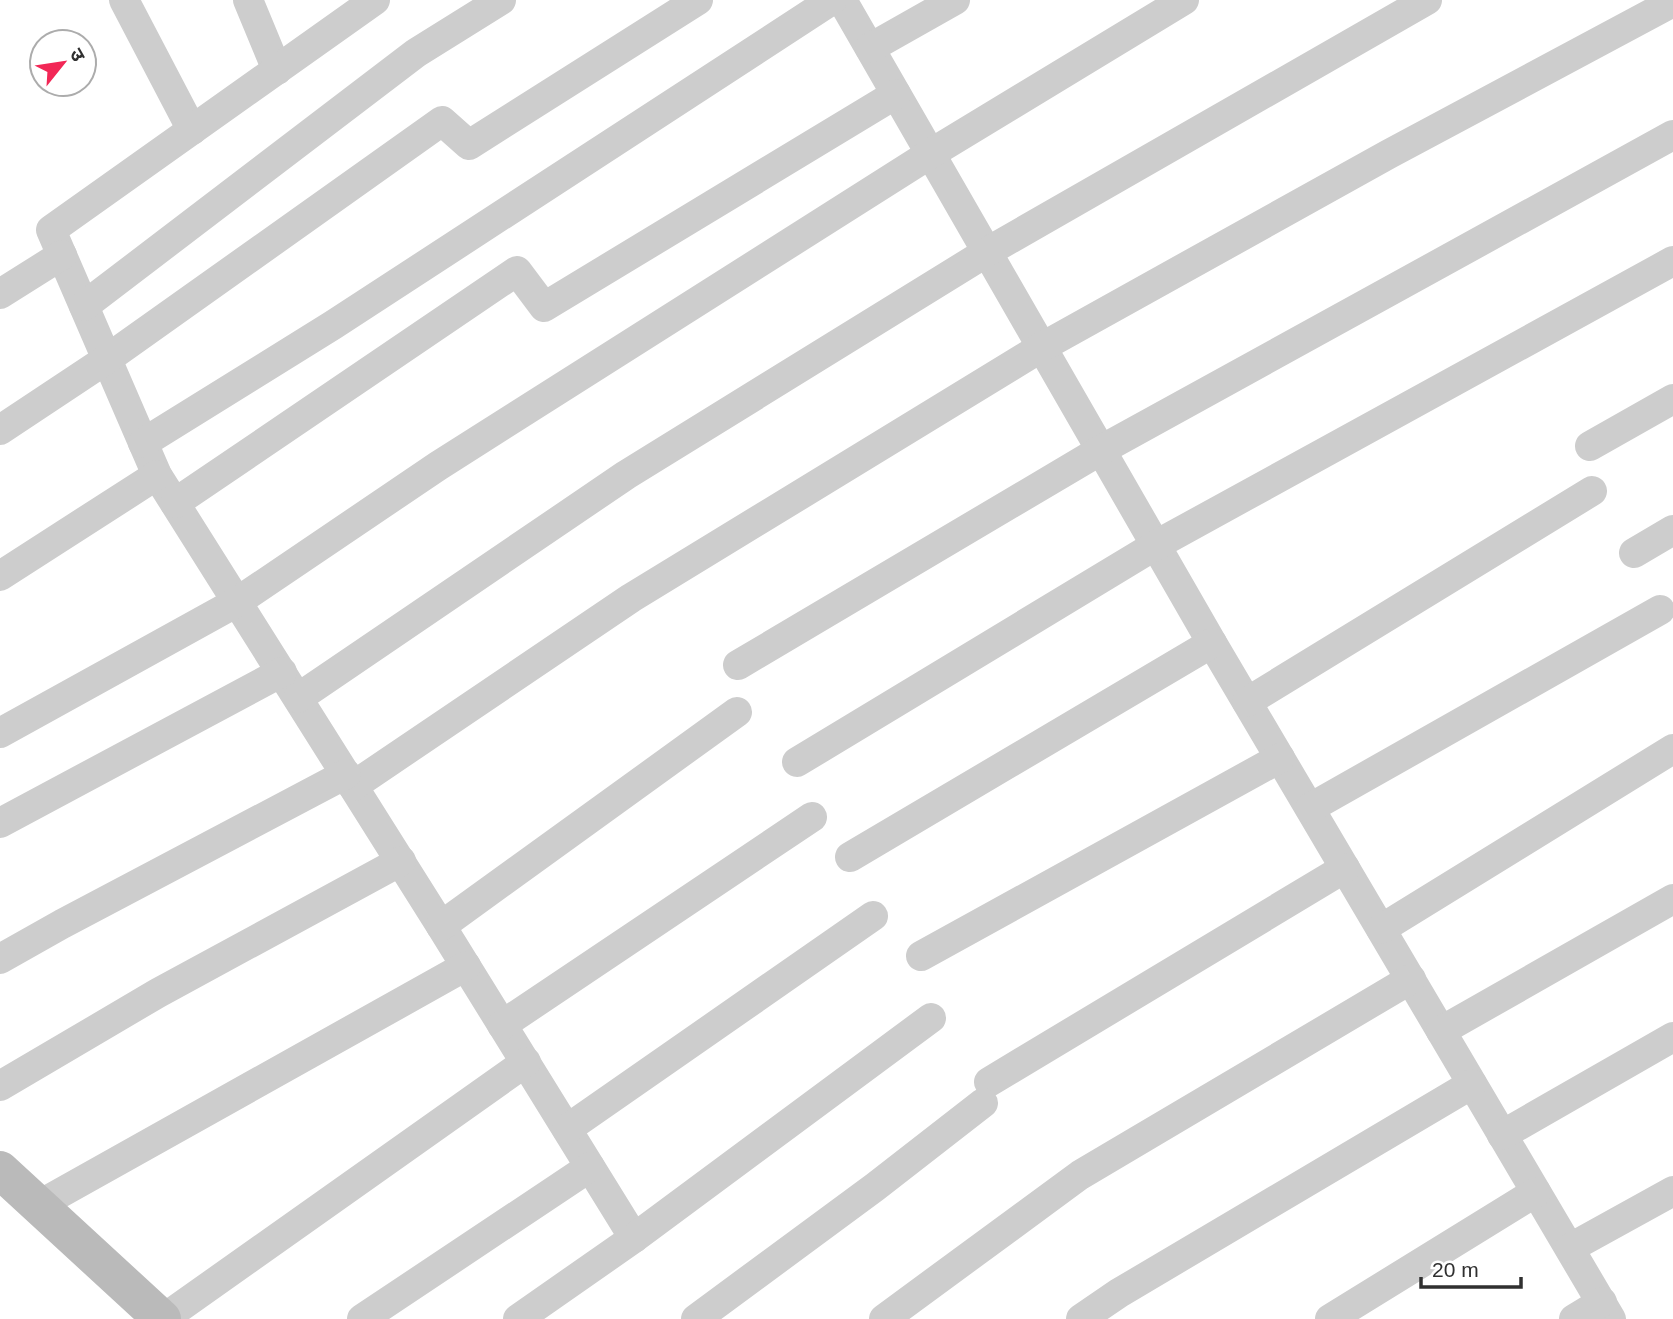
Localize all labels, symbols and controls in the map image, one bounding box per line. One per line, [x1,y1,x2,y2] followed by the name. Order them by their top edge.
[28,28,98,98] north arrow
[65,45,90,66] text: उ
[1421,1246,1521,1290] scale bar
[1432,1258,1479,1281] text: 20 m

